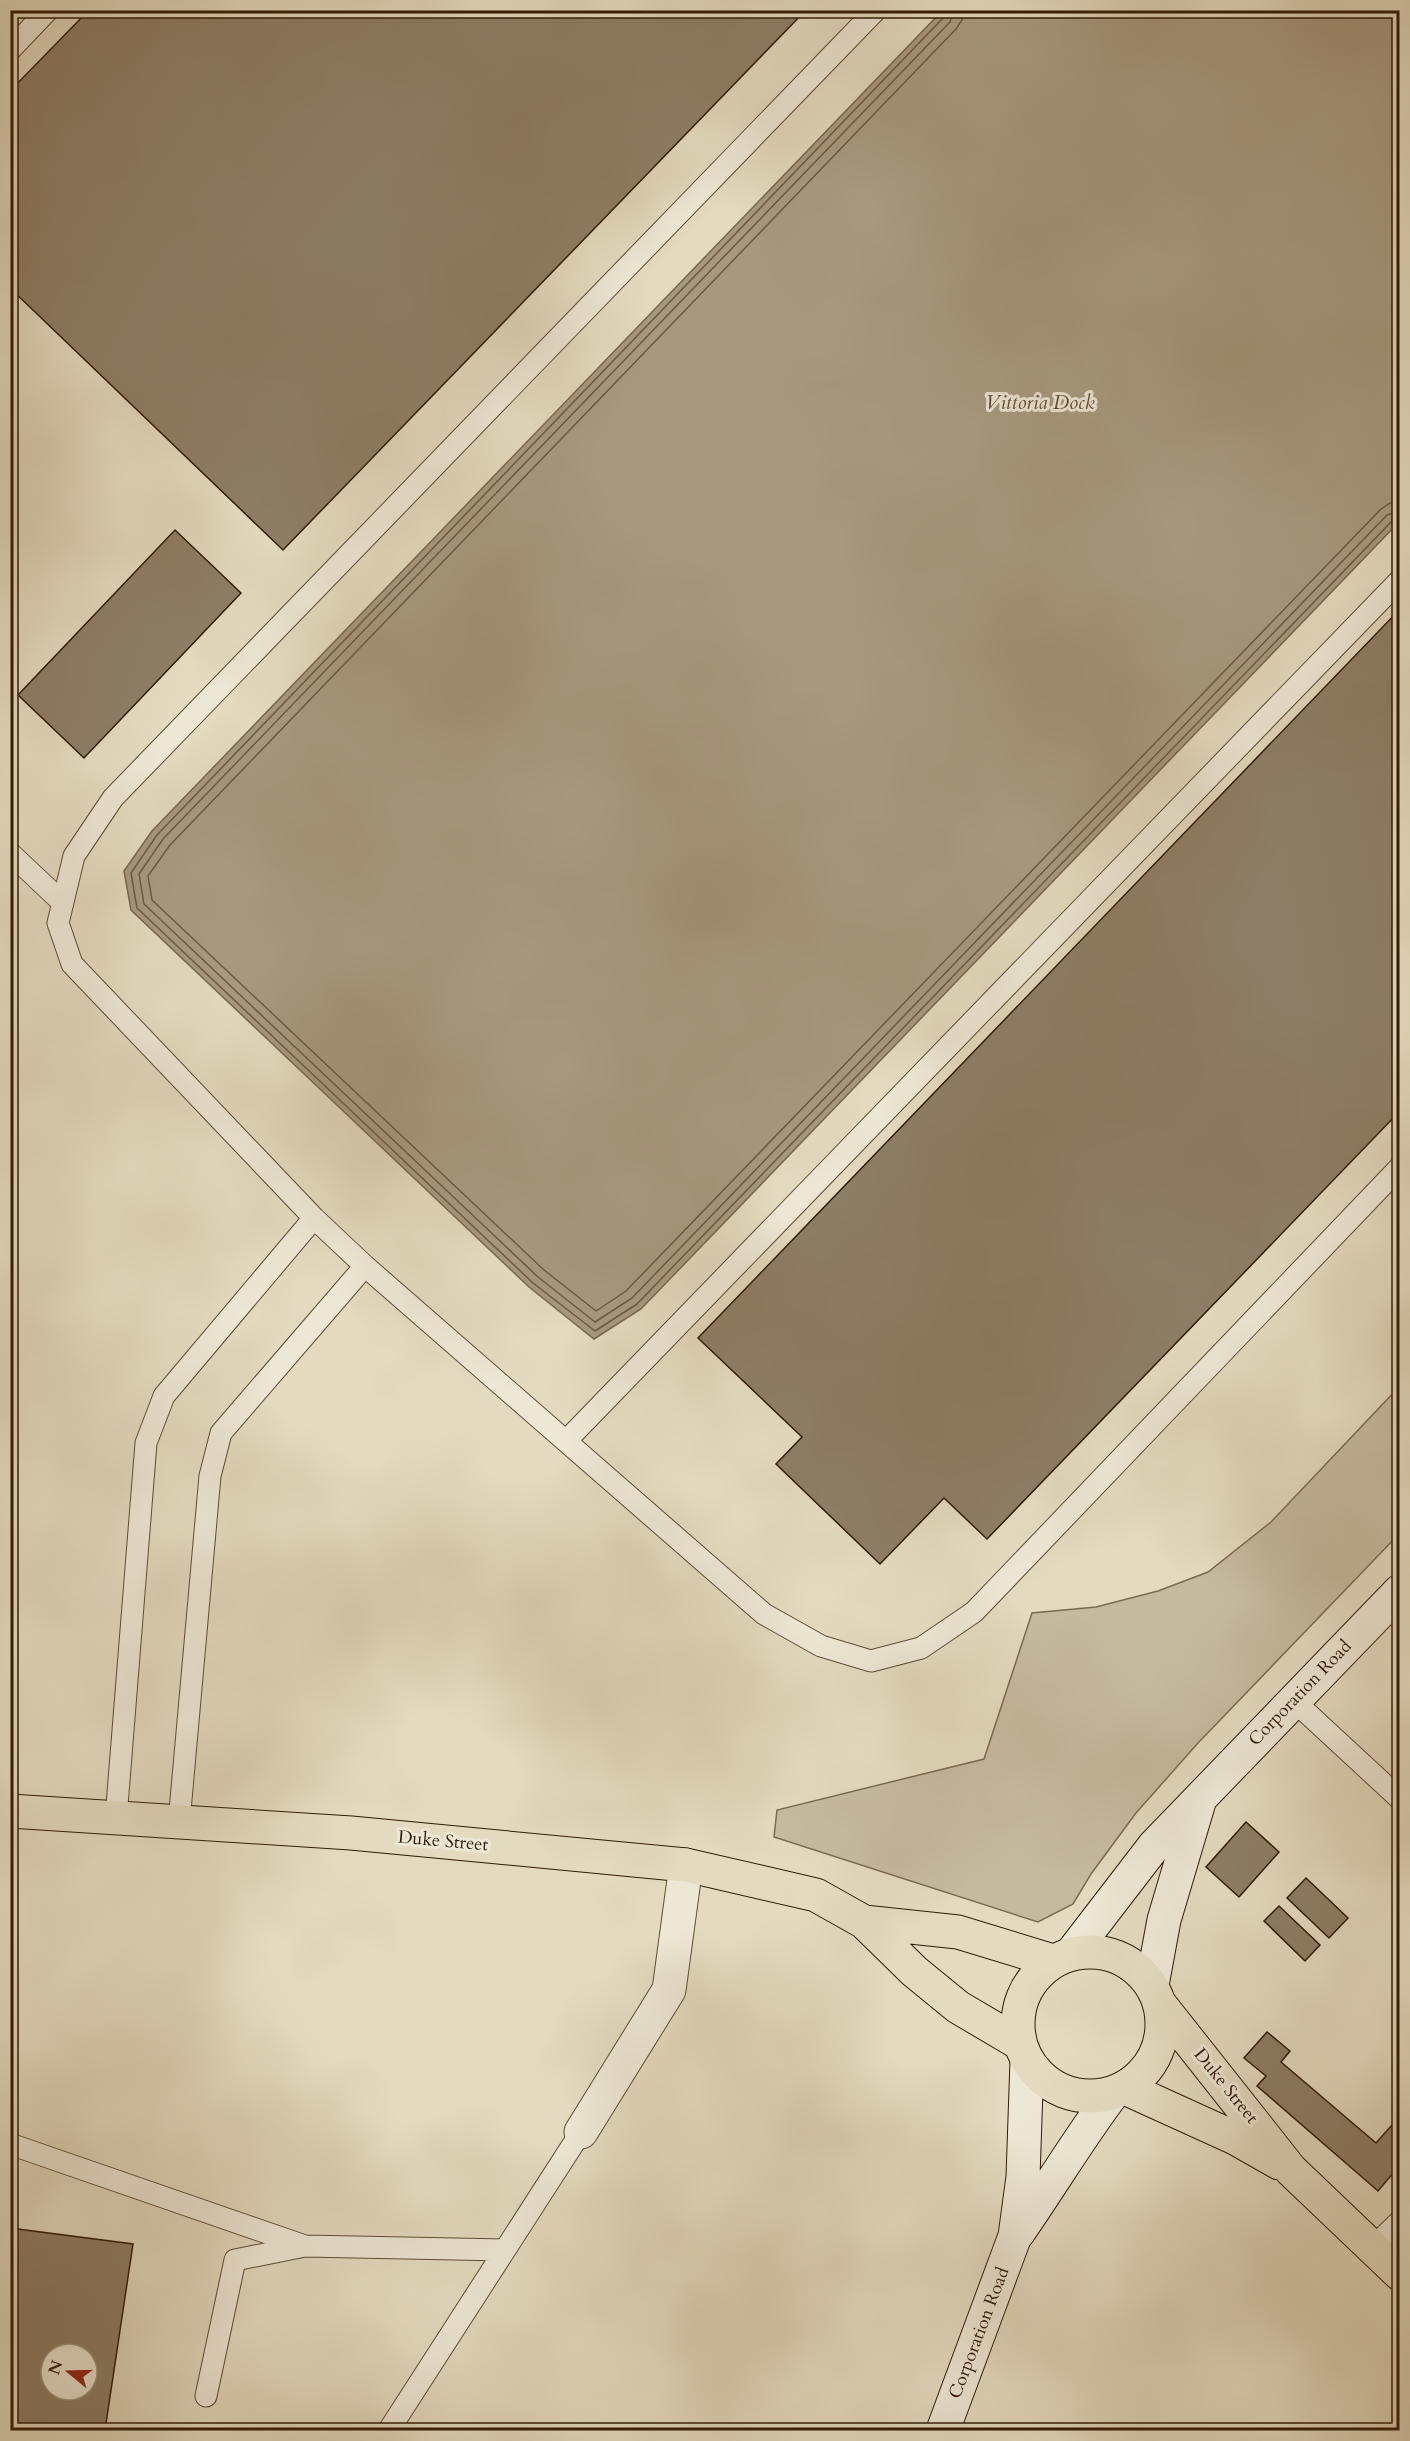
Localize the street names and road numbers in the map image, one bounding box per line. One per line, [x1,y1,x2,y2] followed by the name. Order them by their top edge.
[1243,1634,1357,1752] street label: Corporation Road
[397,1825,489,1857] street label: Duke Street
[1188,2043,1264,2129] street label: Duke Street
[942,2263,1016,2402] street label: Corporation Road

